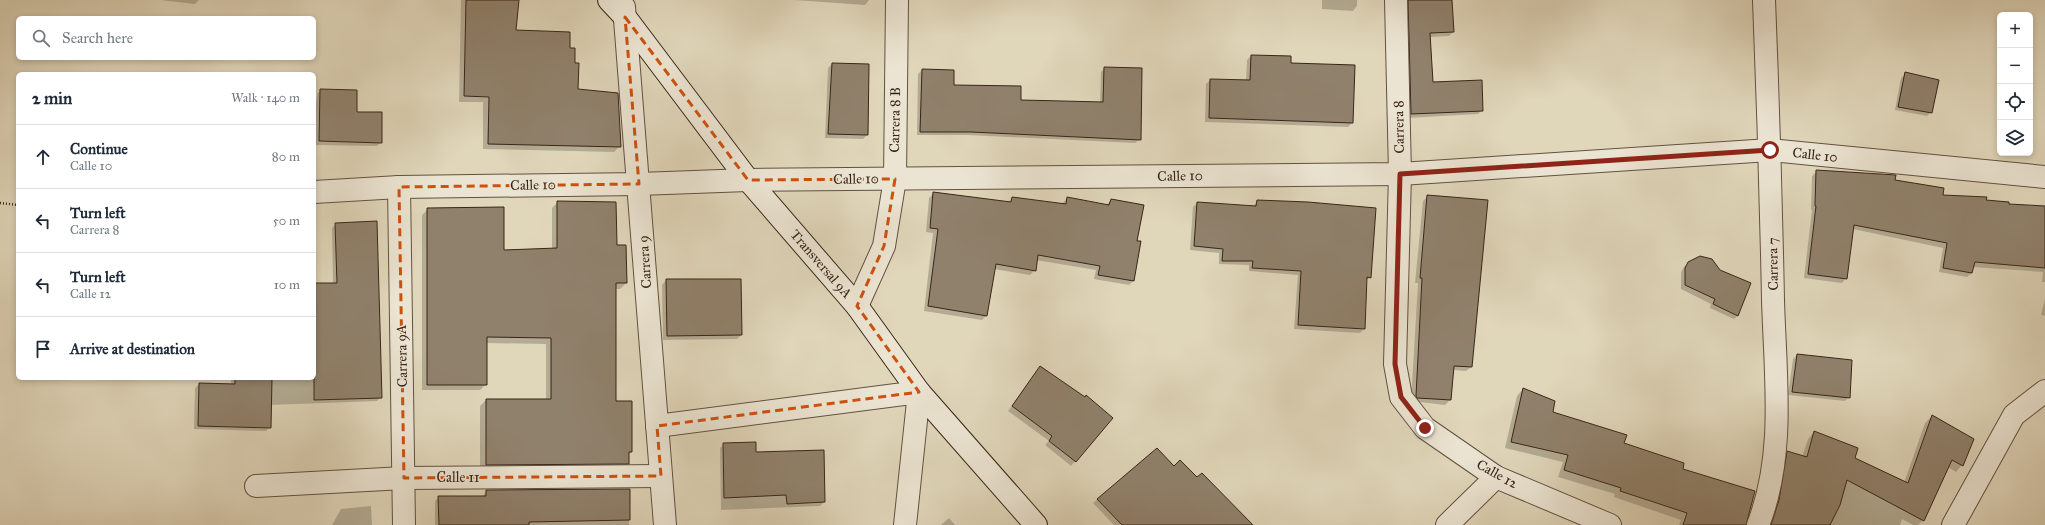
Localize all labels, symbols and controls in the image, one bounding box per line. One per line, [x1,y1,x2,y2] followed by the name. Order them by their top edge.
[1997,12,2033,156] map controls
[1997,12,2033,48] button: +
[16,16,316,60] search box
[30,27,52,49] icon: search
[62,29,133,47] text: Search here
[1997,48,2033,84] button: −
[1997,84,2033,120] button: locate
[886,87,904,153] street label: Carrera 8 B
[32,88,72,109] text: 2 min
[231,90,300,106] text: Walk · 140 m
[1390,100,1408,154] street label: Carrera 8
[1997,120,2033,156] button: layers
[70,140,128,158] text: Continue
[1761,141,1779,159] route start
[1792,144,1838,166] street label: Calle 10
[32,146,54,168] icon: ahead
[272,149,300,165] text: 80 m
[70,158,112,174] text: Calle 10
[1157,167,1203,185] street label: Calle 10
[833,170,879,188] street label: Calle 10
[510,176,556,194] street label: Calle 10
[70,204,126,222] text: Turn left
[32,210,54,232] icon: left
[273,213,300,229] text: 50 m
[70,222,120,238] text: Carrera 8
[787,226,856,302] street label: Transversal 9A
[635,235,655,289] street label: Carrera 9
[1764,237,1782,291] street label: Carrera 7
[70,268,126,286] text: Turn left
[32,274,54,296] icon: left
[274,277,300,293] text: 10 m
[70,286,111,302] text: Calle 12
[393,324,411,388] street label: Carrera 9A
[32,338,54,360] icon: arrive
[70,340,195,358] text: Arrive at destination
[1416,419,1434,437] route end
[1474,456,1521,492] street label: Calle 12
[437,469,480,486] street label: Calle 11

